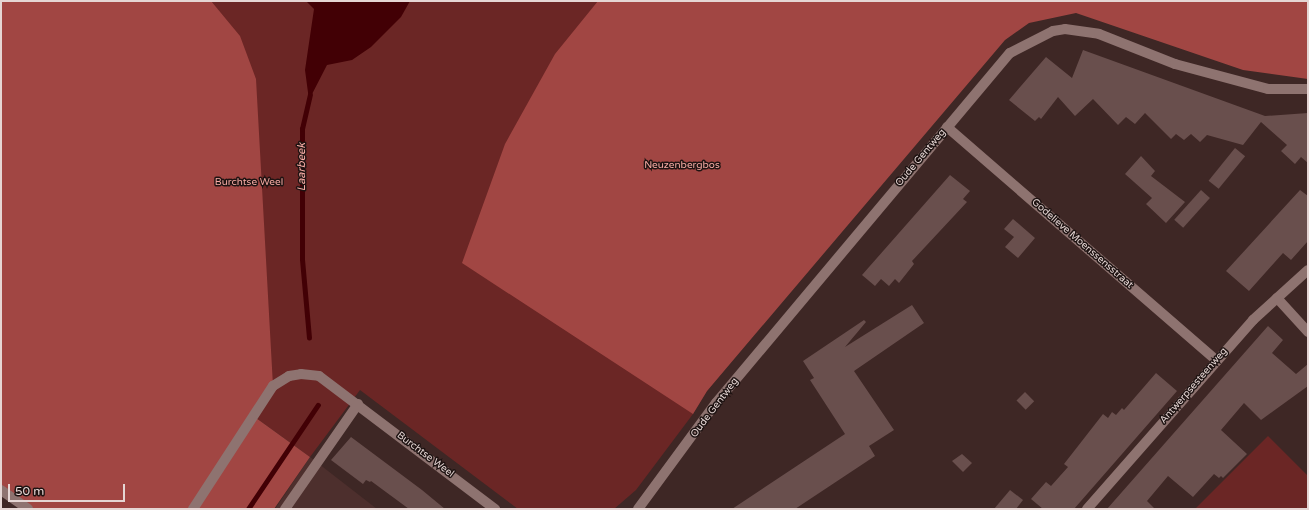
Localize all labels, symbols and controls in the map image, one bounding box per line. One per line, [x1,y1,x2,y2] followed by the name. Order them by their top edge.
[893,127,949,189] street label: Oude Gentweg
[295,143,309,191] water label: Laarbeek
[644,160,720,172] park label: Neuzenbergbos
[215,177,283,189] park label: Burchtse Weel
[1029,197,1135,291] street label: Godelieve Moenssensstraat
[1158,345,1230,427] street label: Antwerpsesteenweg
[689,376,741,440] street label: Oude Gentweg
[394,430,456,480] street label: Burchtse Weel
[10,476,127,502] scale bar
[15,484,44,498] text: 50 m

